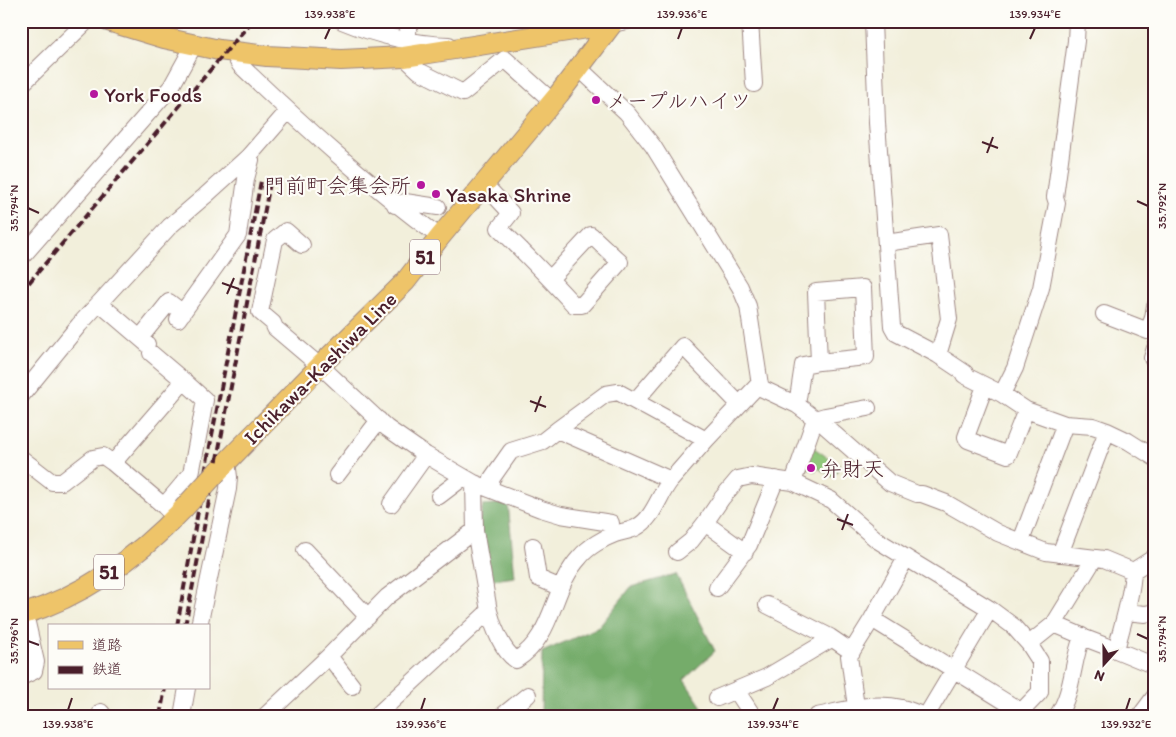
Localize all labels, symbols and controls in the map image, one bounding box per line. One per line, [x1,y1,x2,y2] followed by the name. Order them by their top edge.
[305,7,356,21] text: 139.938°E
[657,7,708,21] text: 139.936°E
[1009,7,1061,21] text: 139.934°E
[104,82,202,107] place label: York Foods
[88,88,100,100] marker: York Foods
[606,88,751,113] place label: メープルハイツ
[590,94,602,106] marker: メープルハイツ
[264,173,411,198] place label: 門前町会集会所
[415,179,427,191] marker: 門前町会集会所
[446,182,571,207] place label: Yasaka Shrine
[1155,183,1169,229] text: 35.792°N
[7,185,21,231] text: 35.794°N
[430,188,442,200] marker: Yasaka Shrine
[410,240,440,274] road number: 51
[238,286,402,450] street label: Ichikawa-Kashiwa Line
[821,456,884,481] place label: 弁財天
[805,462,817,474] marker: 弁財天
[94,554,124,590] road number: 51
[1155,616,1169,662] text: 35.794°N
[7,618,21,664] text: 35.796°N
[48,624,210,690] legend
[92,636,122,654] text: 道路
[1078,640,1128,690] north arrow
[92,660,122,678] text: 鉄道
[1092,666,1107,685] text: N
[43,717,94,731] text: 139.938°E
[396,717,447,731] text: 139.936°E
[747,717,799,731] text: 139.934°E
[1101,717,1152,731] text: 139.932°E

